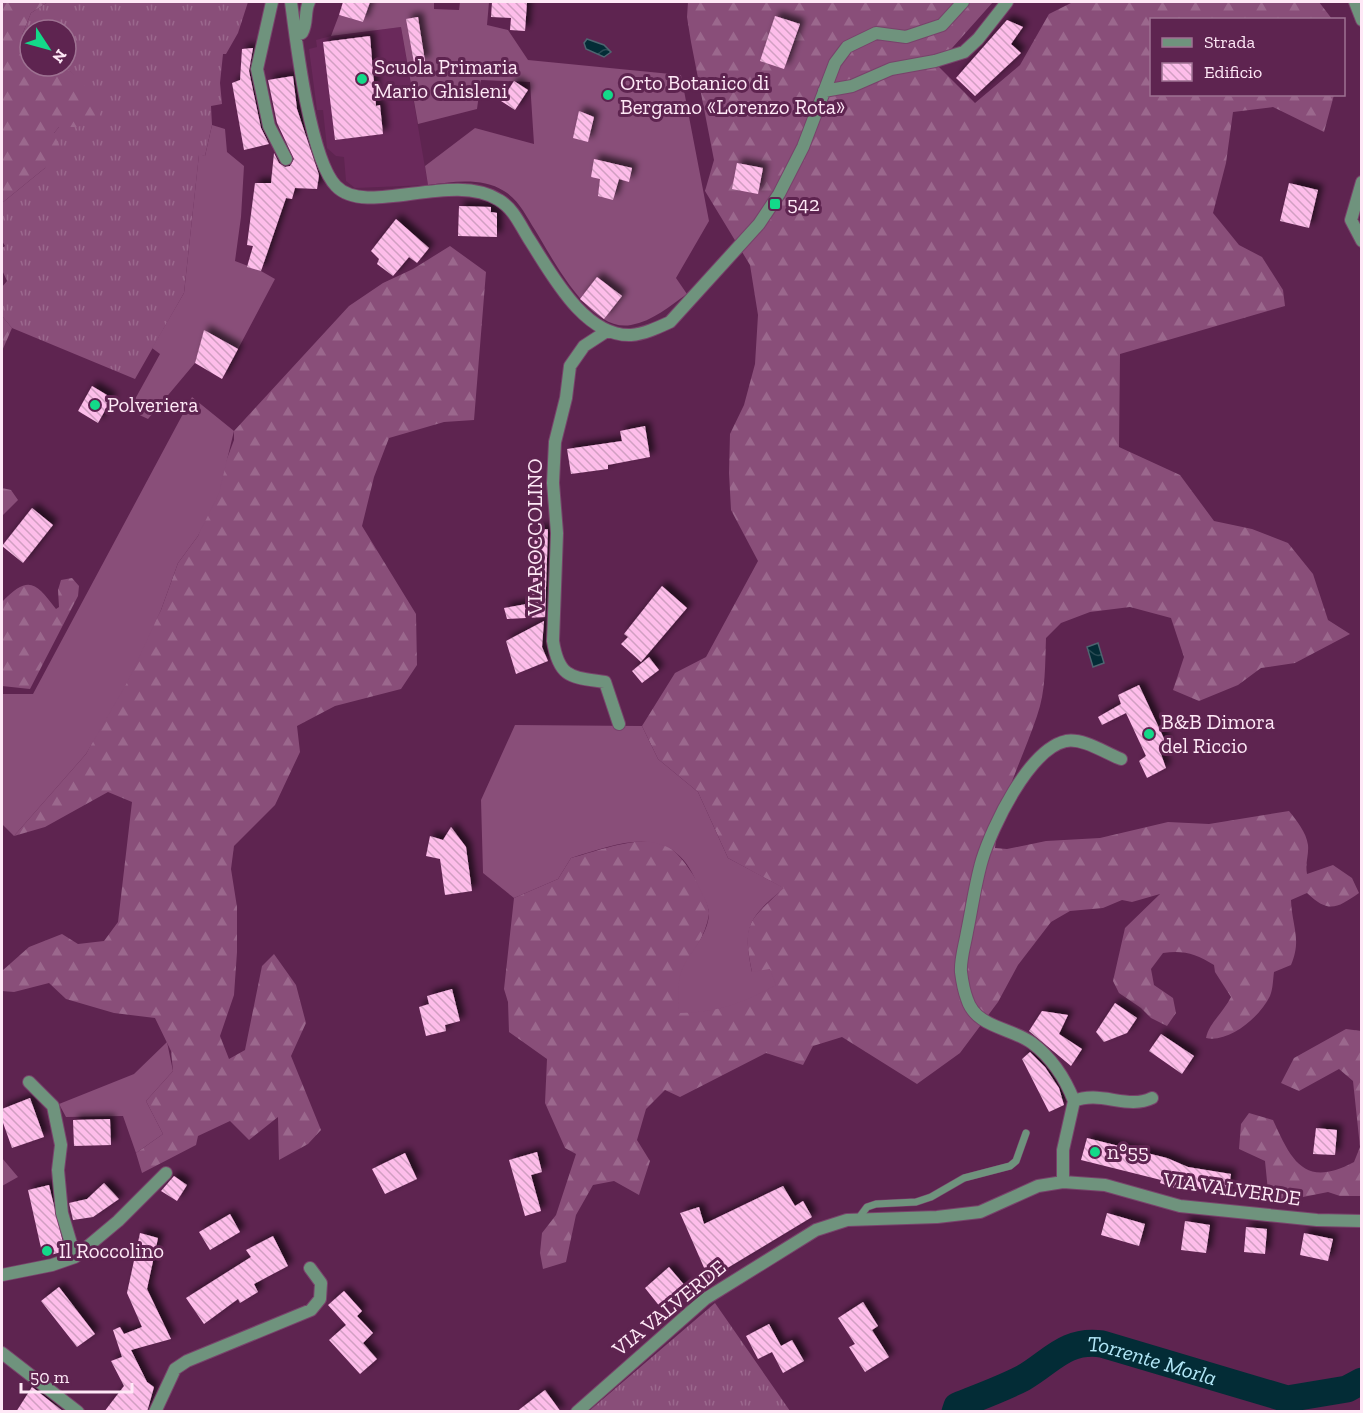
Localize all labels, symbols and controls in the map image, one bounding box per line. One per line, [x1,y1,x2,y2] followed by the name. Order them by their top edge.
[18,18,78,78] north arrow
[1150,18,1345,96] legend
[1204,31,1255,53] text: Strada
[48,46,71,67] text: N
[374,54,518,103] place label: Scuola Primaria Mario Ghisleni
[1204,61,1262,83] text: Edificio
[620,70,845,119] place label: Orto Botanico di Bergamo «Lorenzo Rota»
[355,72,369,86] marker: Scuola Primaria Mario Ghisleni
[601,88,615,102] marker: Orto Botanico di Bergamo «Lorenzo Rota»
[787,191,820,216] place label: 542
[768,197,782,211] marker: 542
[107,392,198,417] place label: Polveriera
[88,398,102,412] marker: Polveriera
[522,458,547,617] street label: VIA ROCCOLINO
[1161,709,1275,758] place label: B&B Dimora del Riccio
[1142,727,1156,741] marker: B&B Dimora del Riccio
[1107,1139,1149,1164] place label: n°55
[1088,1145,1102,1159] marker: n°55
[1161,1166,1303,1211] street label: VIA VALVERDE
[59,1238,164,1263] place label: Il Roccolino
[40,1244,54,1258] marker: Il Roccolino
[606,1254,731,1362] street label: VIA VALVERDE
[1087,1330,1220,1391] water label: Torrente Morla
[21,1356,132,1394] scale bar
[30,1366,70,1388] text: 50 m

